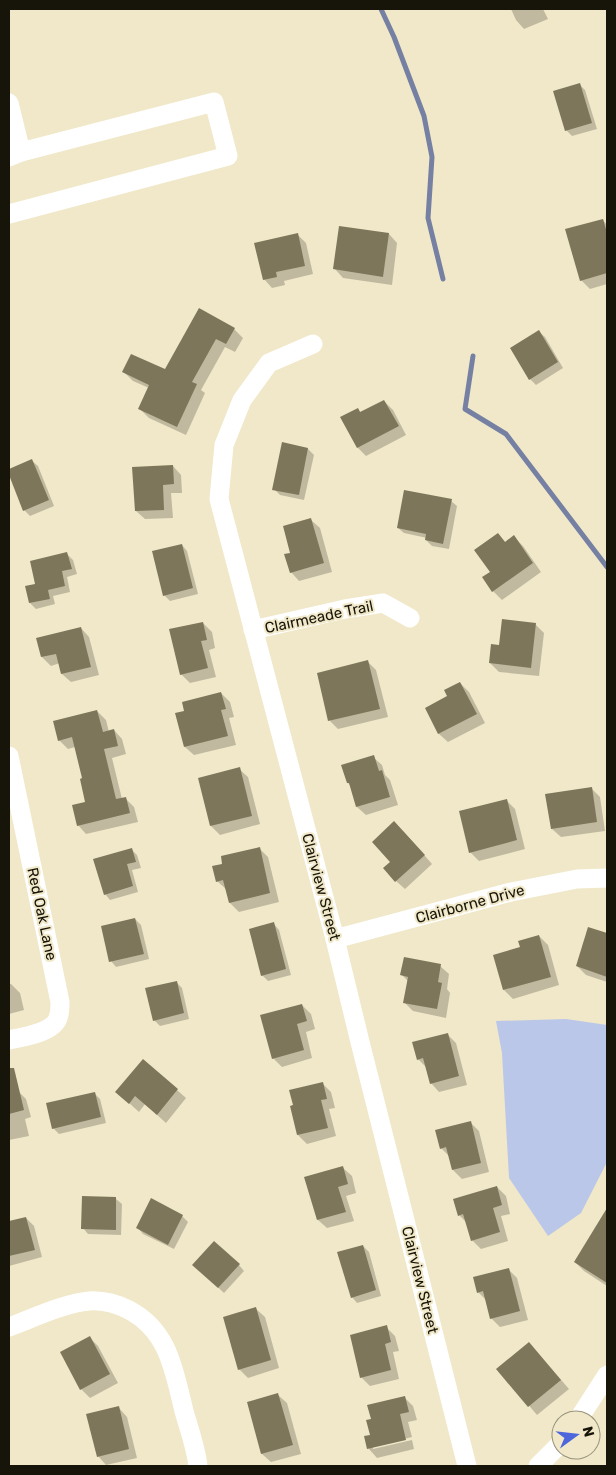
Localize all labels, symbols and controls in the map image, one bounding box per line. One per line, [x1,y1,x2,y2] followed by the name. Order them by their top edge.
[263,597,375,637] street label: Clairmeade Trail
[298,831,344,943] street label: Clairview Street
[23,866,61,962] street label: Red Oak Lane
[414,881,526,927] street label: Clairborne Drive
[398,1224,442,1336] street label: Clairview Street
[551,1410,601,1460] north arrow
[579,1425,598,1439] text: N

